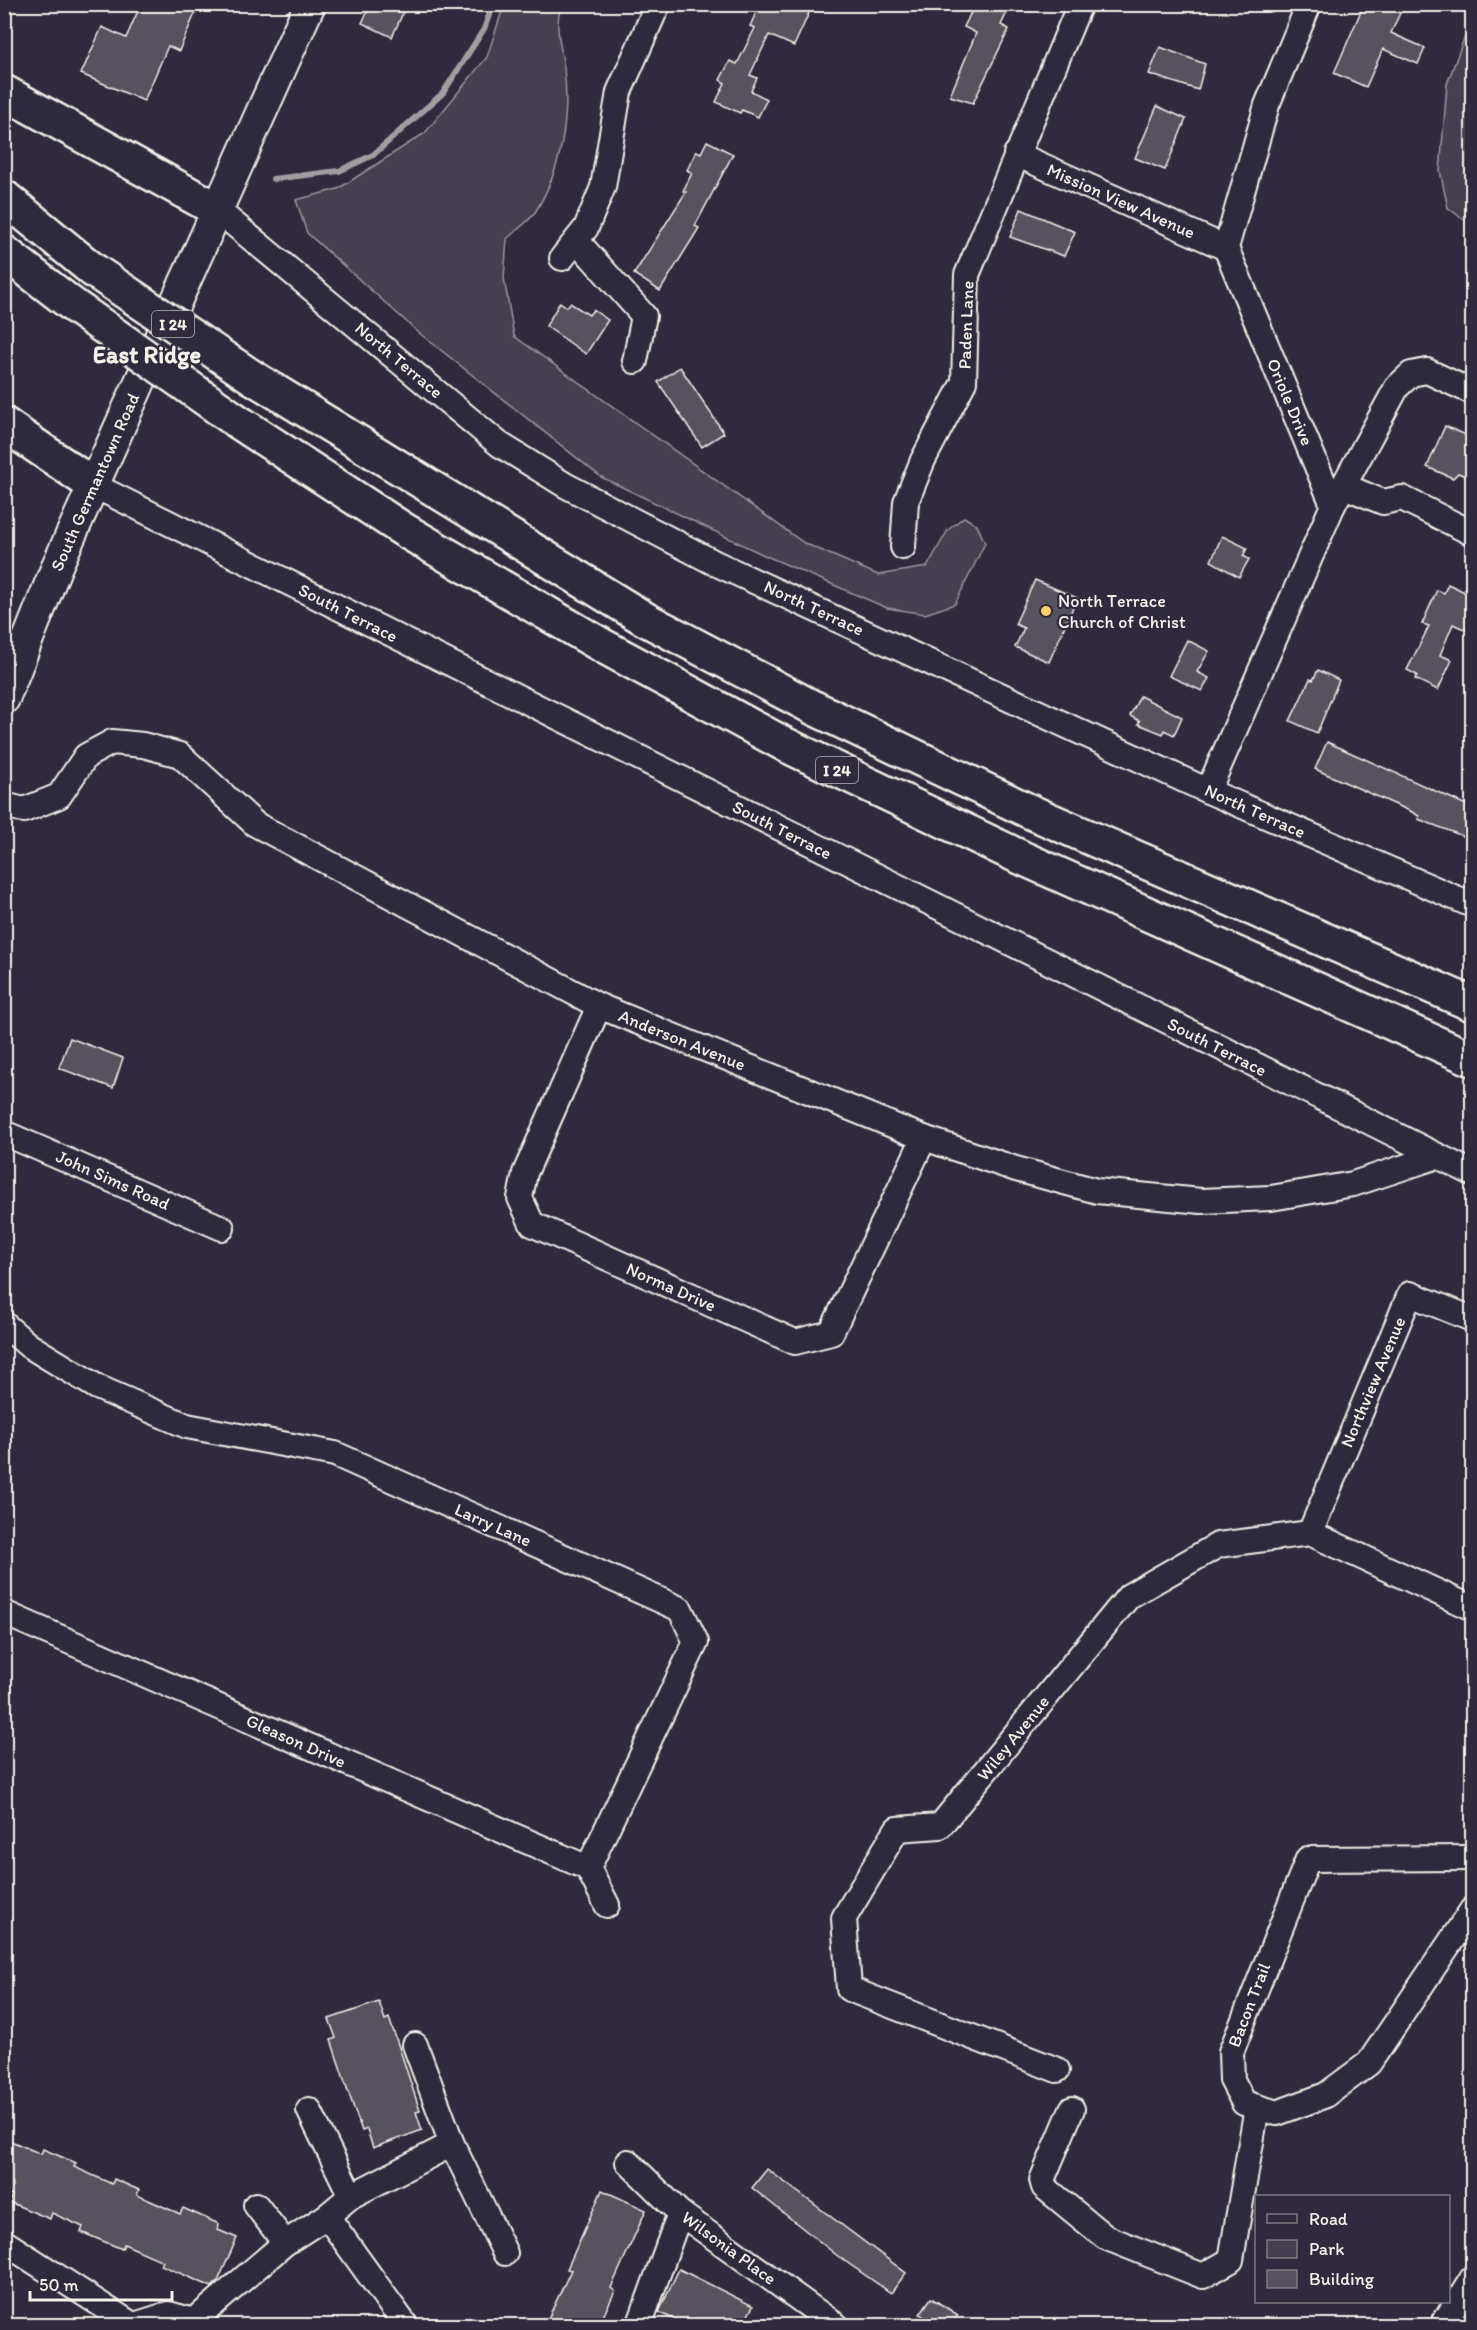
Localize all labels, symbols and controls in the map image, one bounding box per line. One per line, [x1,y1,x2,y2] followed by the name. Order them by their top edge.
[1043,158,1199,244] street label: Mission View Avenue
[953,280,979,370] street label: Paden Lane
[152,311,194,337] road number: I 24
[351,317,447,403] street label: North Terrace
[93,340,201,370] district label: East Ridge
[1262,355,1318,449] street label: Oriole Drive
[46,389,144,574] street label: South Germantown Road
[760,575,868,641] street label: North Terrace
[295,579,401,647] street label: South Terrace
[1058,590,1186,633] place label: North Terrace Church of Christ
[1039,604,1053,618] marker: North Terrace Church of Christ
[816,757,858,783] road number: I 24
[1201,779,1309,843] street label: North Terrace
[729,796,835,864] street label: South Terrace
[615,1005,749,1075] street label: Anderson Avenue
[1164,1013,1270,1081] street label: South Terrace
[53,1145,174,1215] street label: John Sims Road
[623,1257,719,1317] street label: Norma Drive
[1336,1313,1410,1451] street label: Northview Avenue
[451,1498,535,1552] street label: Larry Lane
[972,1691,1054,1785] street label: Wiley Avenue
[243,1709,349,1773] street label: Gleason Drive
[1223,1960,1275,2050] street label: Bacon Trail
[1255,2195,1450,2303] legend
[677,2206,781,2290] street label: Wilsonia Place
[1309,2208,1348,2230] text: Road
[1309,2238,1344,2260] text: Park
[30,2264,172,2302] scale bar
[1309,2268,1375,2290] text: Building
[39,2274,79,2296] text: 50 m

